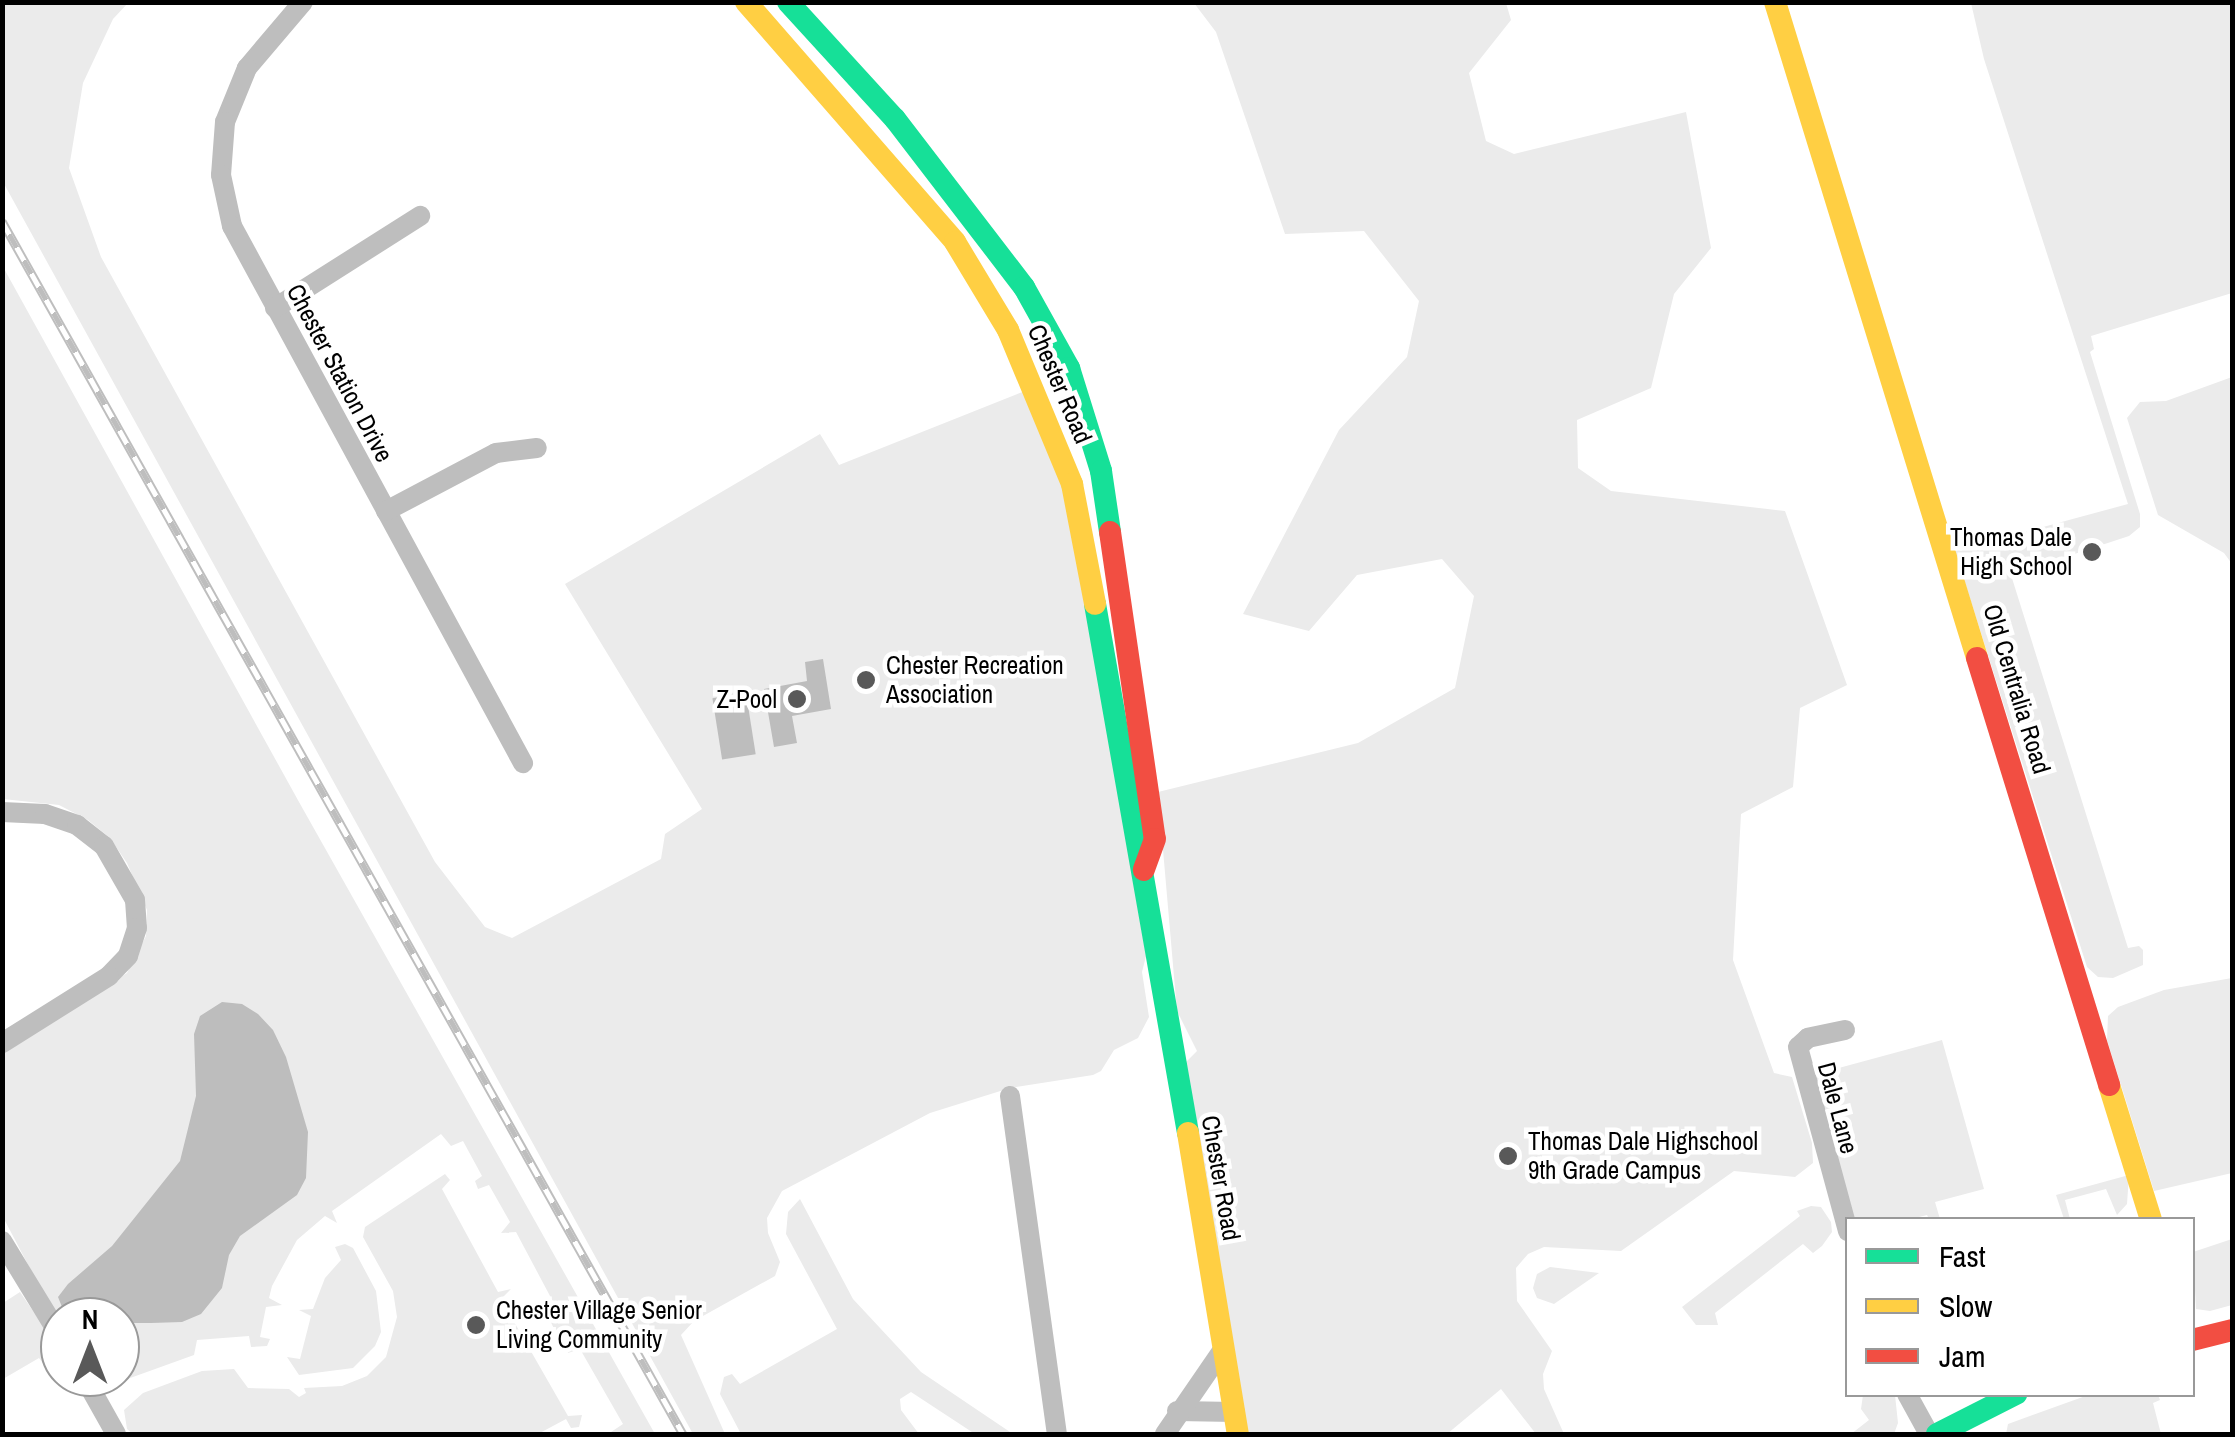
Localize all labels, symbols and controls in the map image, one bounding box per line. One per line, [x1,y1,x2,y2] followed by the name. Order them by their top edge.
[280,279,400,467] street label: Chester Station Drive
[1021,320,1099,448] street label: Chester Road
[1950,523,2072,582] place label: Thomas Dale High School
[2081,541,2103,563] marker: Thomas Dale High School
[1977,601,2057,777] street label: Old Centralia Road
[886,651,1064,710] place label: Chester Recreation Association
[855,669,877,691] marker: Chester Recreation Association
[717,684,777,714] place label: Z-Pool
[786,688,808,710] marker: Z-Pool
[1811,1059,1865,1157] street label: Dale Lane
[1195,1113,1247,1243] street label: Chester Road
[1528,1127,1758,1186] place label: Thomas Dale Highschool 9th Grade Campus
[1497,1145,1519,1167] marker: Thomas Dale Highschool 9th Grade Campus
[1845,1217,2195,1397] legend
[1939,1236,1986,1276] text: Fast
[1939,1286,1992,1326] text: Slow
[496,1296,702,1355] place label: Chester Village Senior Living Community
[40,1297,140,1397] north arrow
[82,1300,98,1338] text: N
[465,1314,487,1336] marker: Chester Village Senior Living Community
[1939,1336,1985,1376] text: Jam

